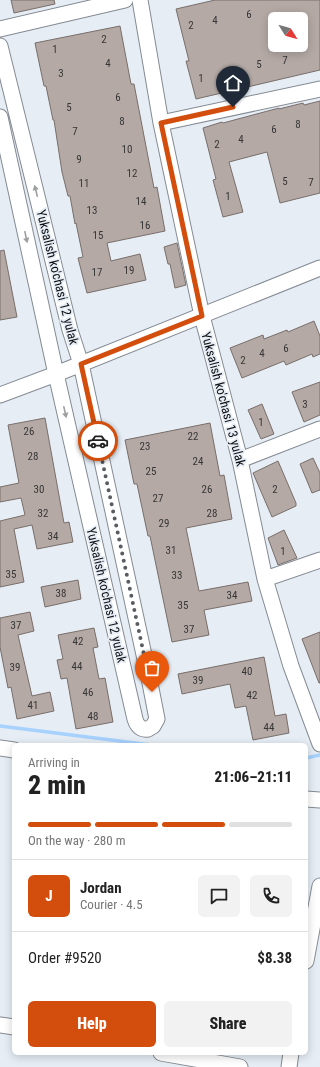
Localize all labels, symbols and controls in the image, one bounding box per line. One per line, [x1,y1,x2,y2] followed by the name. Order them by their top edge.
[246,8,252,21] house number: 6
[268,12,308,52] north arrow
[268,12,308,52] map controls
[212,14,218,27] house number: 4
[188,19,194,32] house number: 2
[101,33,107,46] house number: 2
[52,43,58,56] house number: 1
[282,54,288,67] house number: 7
[105,57,111,70] house number: 4
[256,58,262,71] house number: 5
[216,66,250,107] pin
[58,67,64,80] house number: 3
[198,72,204,85] house number: 1
[222,72,244,94] icon: home
[115,91,121,104] house number: 6
[66,101,72,114] house number: 5
[119,115,125,128] house number: 8
[295,118,301,131] house number: 8
[271,123,277,136] house number: 6
[72,125,78,138] house number: 7
[238,133,244,146] house number: 4
[214,138,220,151] house number: 2
[122,143,132,156] house number: 10
[76,153,82,166] house number: 9
[127,167,137,180] house number: 12
[282,175,288,188] house number: 5
[308,176,314,189] house number: 7
[79,177,89,190] house number: 11
[33,185,39,197] one-way arrow
[225,190,231,203] house number: 1
[136,195,147,208] house number: 14
[87,204,97,217] house number: 13
[33,208,82,346] street label: Yuksalish ko'chasi 12 yulak
[140,219,150,232] house number: 16
[93,229,103,242] house number: 15
[24,231,30,243] one-way arrow
[124,264,134,277] house number: 19
[92,266,102,279] house number: 17
[198,330,249,468] street label: Yuksalish ko'chasi 13 yulak
[283,342,289,355] house number: 6
[259,347,265,360] house number: 4
[240,354,246,367] house number: 2
[302,398,308,411] house number: 3
[62,406,68,418] one-way arrow
[258,416,264,429] house number: 1
[78,421,118,461] courier
[24,425,34,438] house number: 26
[87,430,109,452] icon: car
[188,430,198,443] house number: 22
[140,440,150,453] house number: 23
[28,450,38,463] house number: 28
[193,455,204,468] house number: 24
[146,465,156,478] house number: 25
[34,483,44,496] house number: 30
[202,483,212,496] house number: 26
[272,483,278,496] house number: 2
[153,492,163,505] house number: 27
[38,507,48,520] house number: 32
[207,507,217,520] house number: 28
[159,517,169,530] house number: 29
[84,526,129,664] street label: Yuksalish ko'chasi 12 yulak
[48,530,59,543] house number: 34
[166,544,176,557] house number: 31
[280,545,286,558] house number: 1
[6,568,16,581] house number: 35
[172,569,182,582] house number: 33
[56,587,66,600] house number: 38
[227,589,238,602] house number: 34
[178,599,188,612] house number: 35
[11,619,21,632] house number: 37
[184,623,194,636] house number: 37
[73,635,83,648] house number: 42
[135,651,169,692] pin
[141,657,163,679] icon: bag
[72,660,83,673] house number: 44
[10,661,20,674] house number: 39
[242,665,252,678] house number: 40
[193,674,203,687] house number: 39
[83,686,93,699] house number: 46
[247,689,257,702] house number: 42
[28,699,38,712] house number: 41
[88,710,98,723] house number: 48
[264,721,275,734] house number: 44
[28,755,80,770] text: Arriving in
[214,768,292,786] text: 21:06–21:11
[28,770,86,800] text: 2 min
[28,833,125,848] text: On the way · 280 m
[198,875,240,917] button: chat
[250,875,292,917] button: phone
[80,879,122,897] text: Jordan
[45,887,53,905] text: J
[80,897,143,912] text: Courier · 4.5
[28,949,102,967] text: Order #9520
[257,949,292,967] text: $8.38
[28,1001,156,1047] button: Help
[164,1001,292,1047] button: Share

